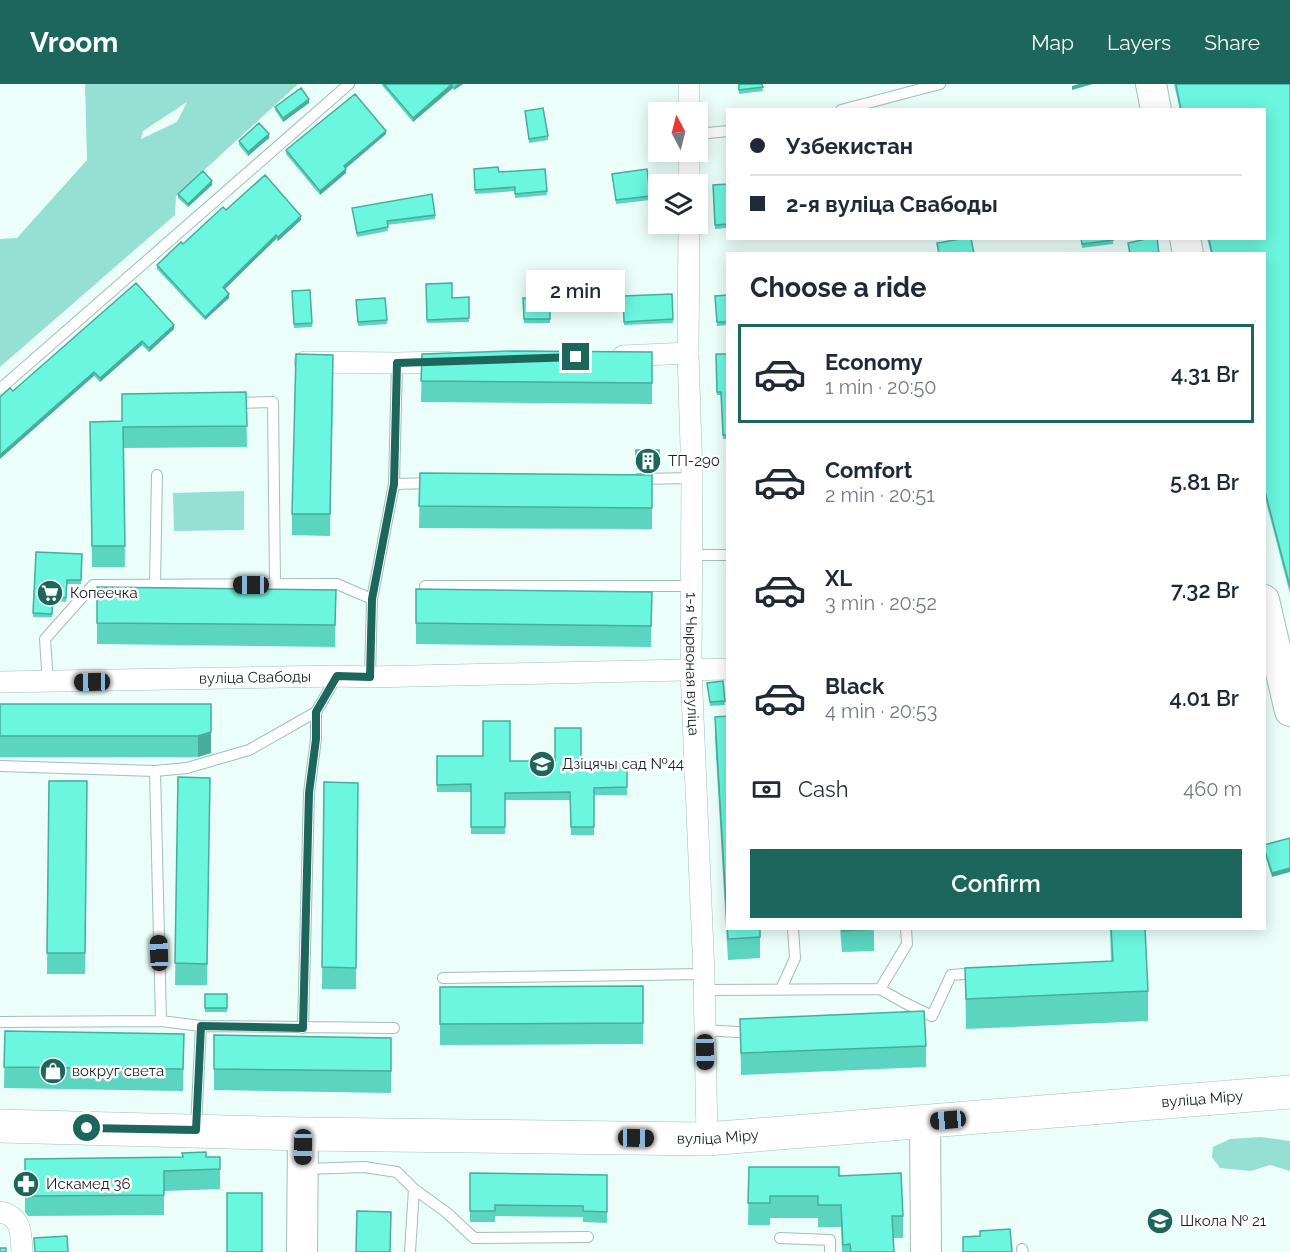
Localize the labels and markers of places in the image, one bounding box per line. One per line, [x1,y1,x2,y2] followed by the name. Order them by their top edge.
[633,446,663,476] building icon: ТП-290
[668,452,720,470] place label: ТП-290
[35,578,65,608] supermarket icon: Копеечка
[70,584,138,602] place label: Копеечка
[527,749,557,779] school or university icon: Дзіцячы сад №44
[562,755,684,773] place label: Дзіцячы сад №44
[38,1056,68,1086] shop icon: вокруг света
[72,1062,164,1080] place label: вокруг света
[11,1169,41,1199] pharmacy icon: Искамед 36
[46,1175,130,1193] place label: Искамед 36
[1145,1206,1175,1236] school or university icon: Школа № 21
[1180,1212,1267,1230] place label: Школа № 21

